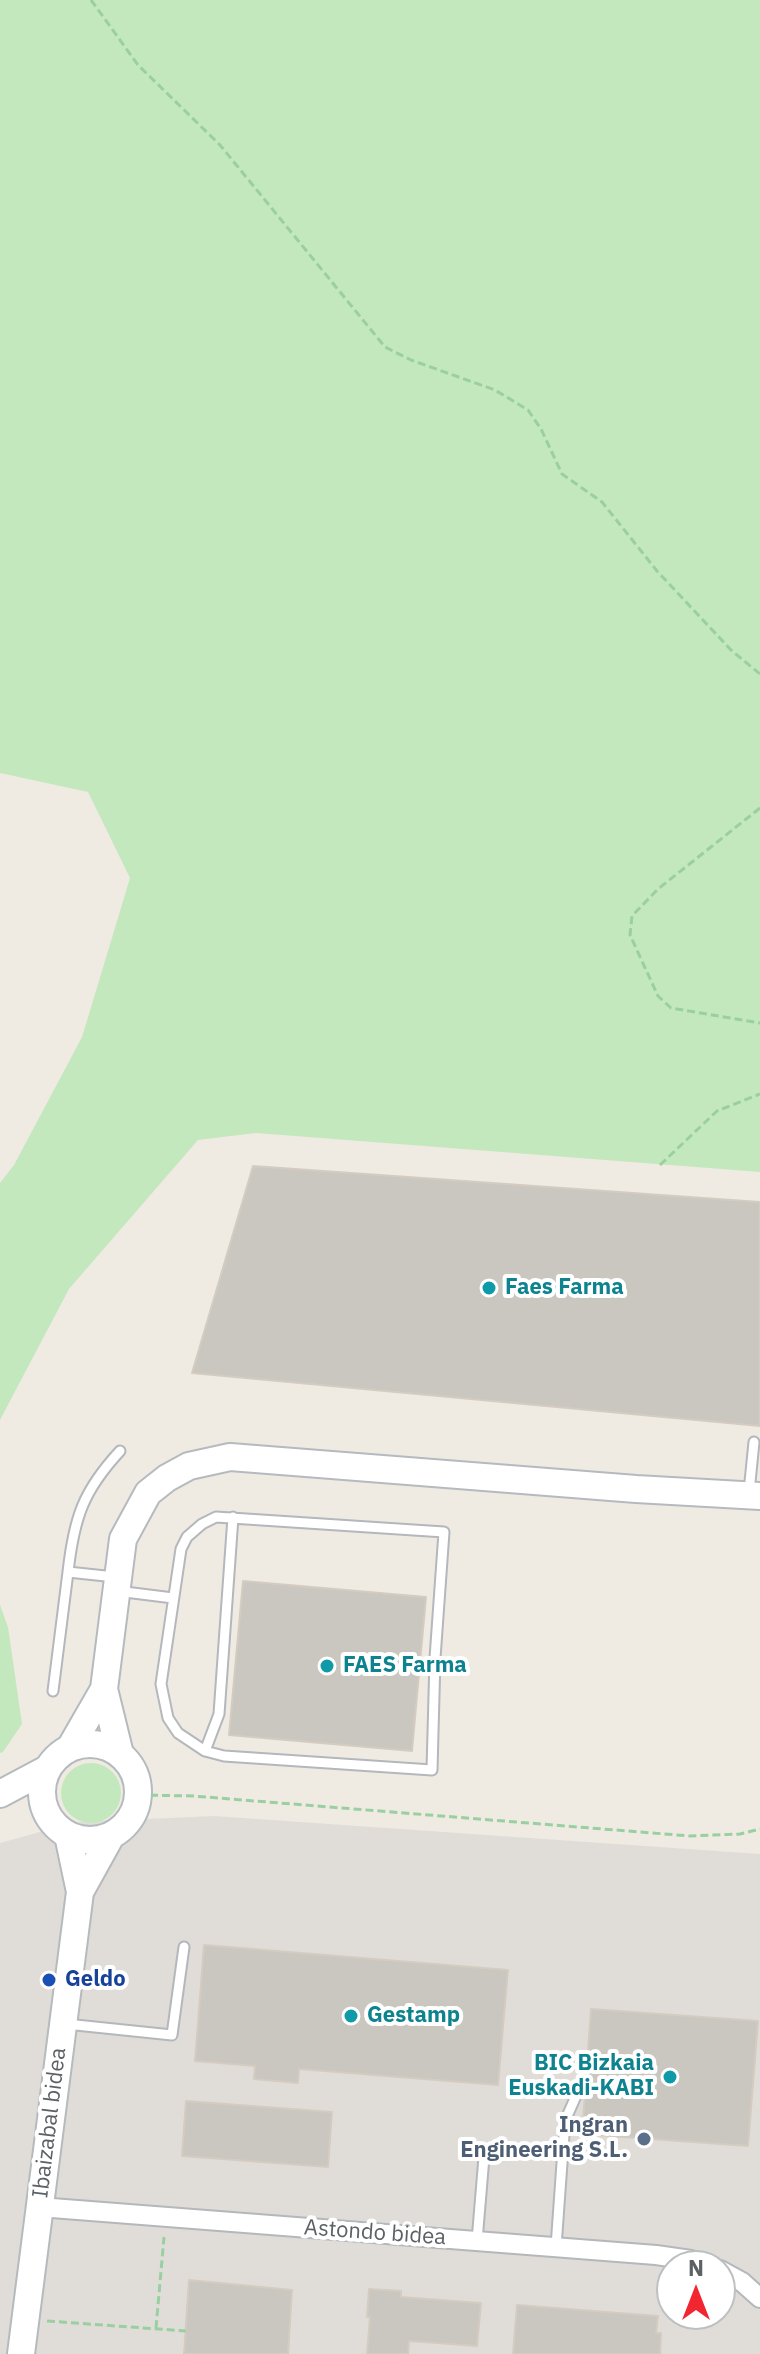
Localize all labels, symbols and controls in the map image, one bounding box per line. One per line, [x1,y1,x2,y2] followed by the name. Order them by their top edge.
[505,1275,624,1301] place label: Faes Farma
[480,1279,498,1297] marker: Faes Farma
[343,1653,467,1679] place label: FAES Farma
[318,1657,336,1675] marker: FAES Farma
[65,1967,126,1993] place label: Geldo
[40,1971,58,1989] marker: Geldo
[367,2003,460,2029] place label: Gestamp
[342,2007,360,2025] marker: Gestamp
[28,2046,72,2200] street label: Ibaizabal bidea
[508,2051,654,2102] place label: BIC Bizkaia Euskadi-KABI
[661,2068,679,2086] marker: BIC Bizkaia Euskadi-KABI
[460,2113,628,2164] place label: Ingran Engineering S.L.
[635,2130,653,2148] marker: Ingran Engineering S.L.
[303,2215,447,2251] street label: Astondo bidea
[656,2250,736,2330] north arrow
[688,2253,704,2282] text: N

